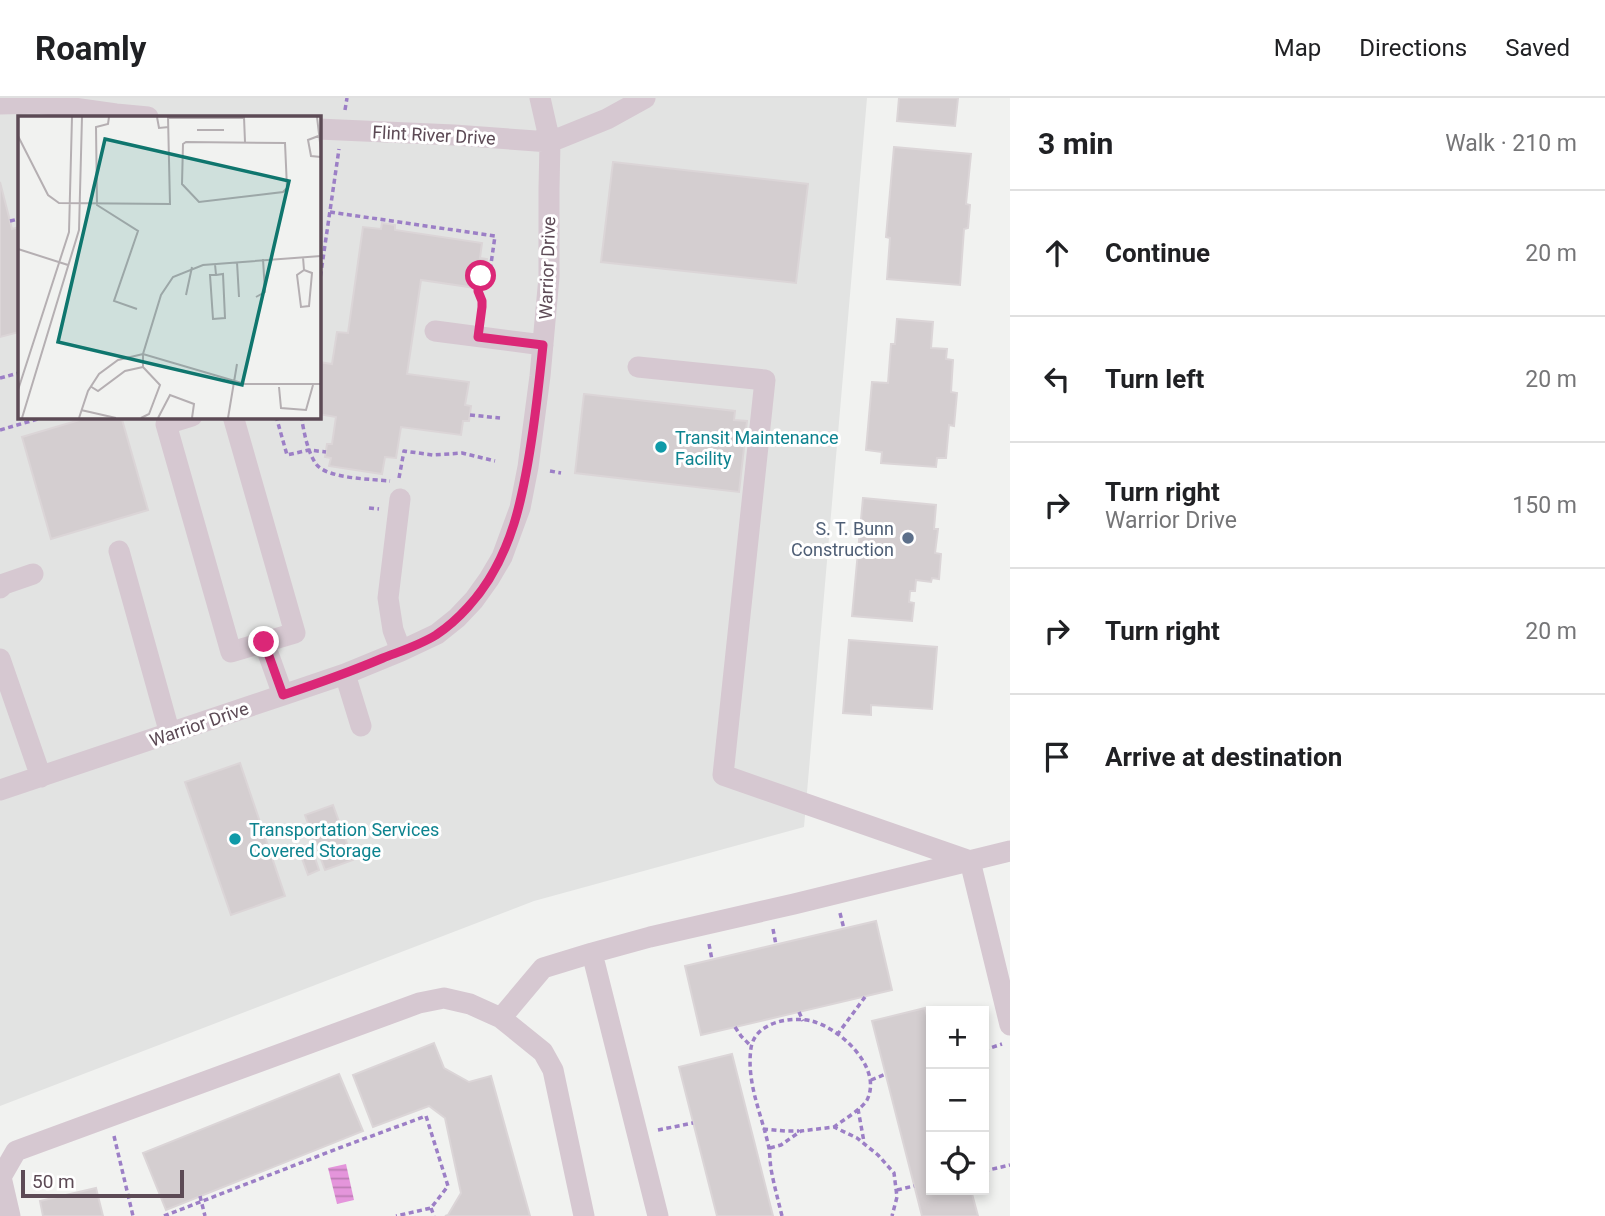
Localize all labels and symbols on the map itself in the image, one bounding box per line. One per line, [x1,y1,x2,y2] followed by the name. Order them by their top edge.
[18,116,320,418] inset map
[372,121,496,149] street label: Flint River Drive
[535,216,559,320] street label: Warrior Drive
[465,260,496,291] route start
[675,427,838,469] place label: Transit Maintenance Facility
[653,439,669,455] marker: Transit Maintenance Facility
[791,518,894,560] place label: S. T. Bunn Construction
[900,530,916,546] marker: S. T. Bunn Construction
[248,626,279,657] route end
[147,697,251,751] street label: Warrior Drive
[249,819,439,861] place label: Transportation Services Covered Storage
[227,831,243,847] marker: Transportation Services Covered Storage
[21,1167,184,1199] scale bar

